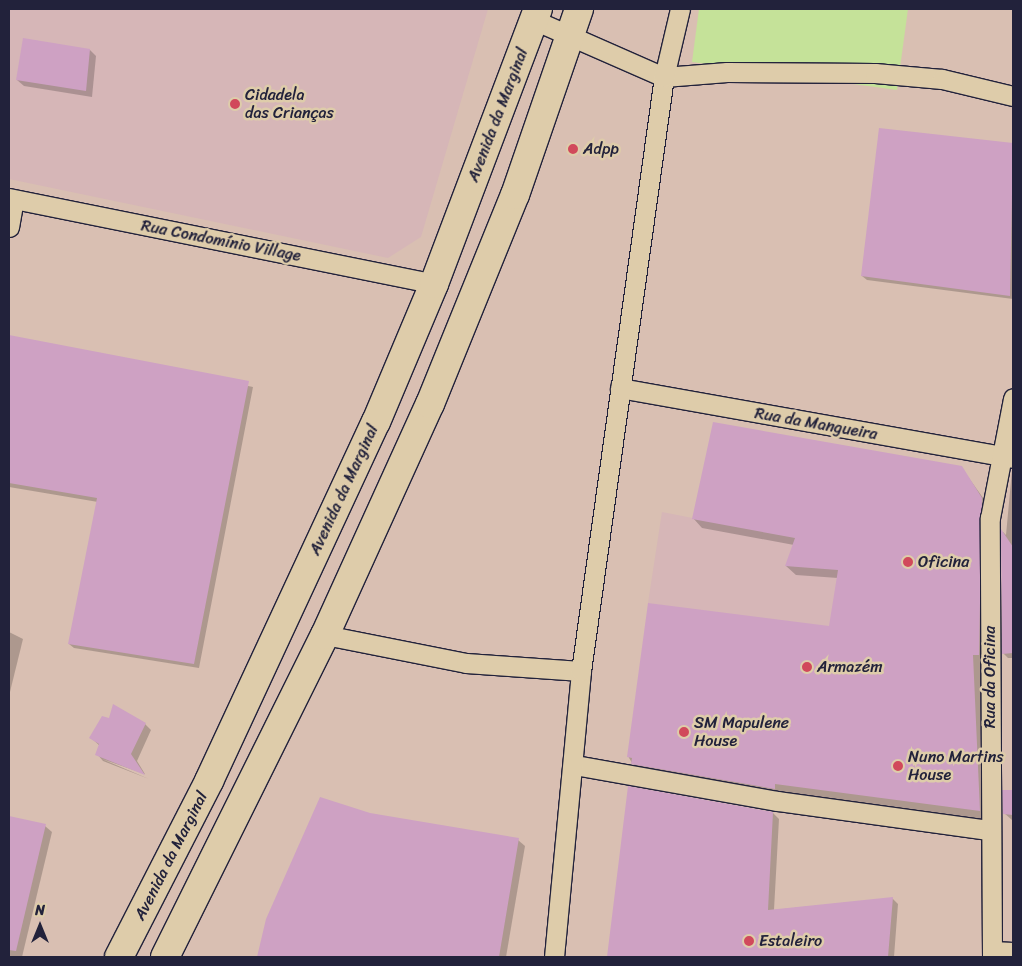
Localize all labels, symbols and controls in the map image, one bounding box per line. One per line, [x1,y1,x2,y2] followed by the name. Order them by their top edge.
[464,45,532,185] street label: Avenida da Marginal
[245,85,333,123] place label: Cidadela das Crianças
[229,98,241,110] marker: Cidadela das Crianças
[583,139,619,159] place label: Adpp
[567,143,579,155] marker: Adpp
[139,216,303,266] street label: Rua Condomínio Village
[753,404,879,444] street label: Rua da Mangueira
[305,422,383,558] street label: Avenida da Marginal
[918,552,969,572] place label: Oficina
[902,556,914,568] marker: Oficina
[980,626,1000,728] street label: Rua da Oficina
[817,657,882,677] place label: Armazém
[801,661,813,673] marker: Armazém
[694,713,789,751] place label: SM Mapulene House
[678,726,690,738] marker: SM Mapulene House
[908,747,1004,785] place label: Nuno Martins House
[892,760,904,772] marker: Nuno Martins House
[130,788,212,924] street label: Avenida da Marginal
[35,898,45,923] text: N
[15,901,65,951] north arrow
[759,931,822,951] place label: Estaleiro
[743,935,755,947] marker: Estaleiro

